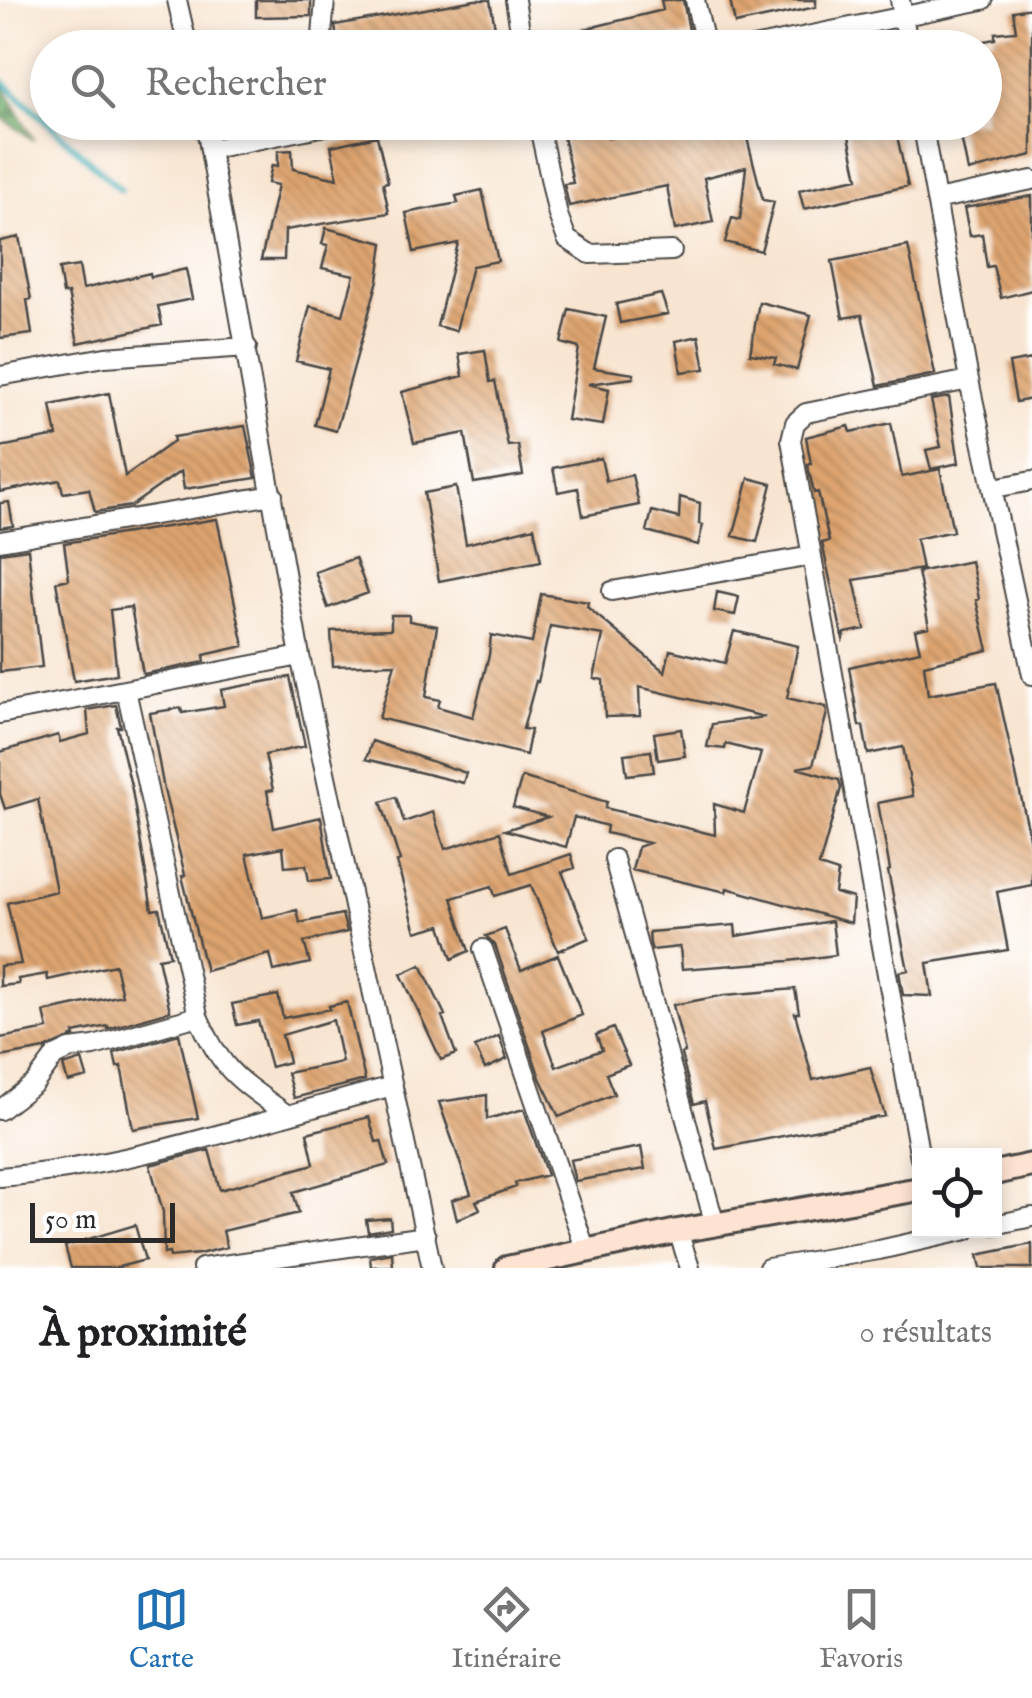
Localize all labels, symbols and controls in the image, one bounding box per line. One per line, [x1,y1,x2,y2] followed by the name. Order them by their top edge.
[30,30,1002,140] search box
[65,58,120,113] icon: search
[145,61,327,109] text: Rechercher
[912,1148,1002,1238] map controls
[912,1148,1002,1238] button: locate
[30,1198,175,1242] scale bar
[45,1203,97,1238] text: 50 m
[40,1307,247,1360] text: À proximité
[859,1313,992,1354] text: 0 résultats
[129,1582,194,1677] tab: Carte
[452,1582,561,1677] tab: Itinéraire
[819,1582,903,1677] tab: Favoris

